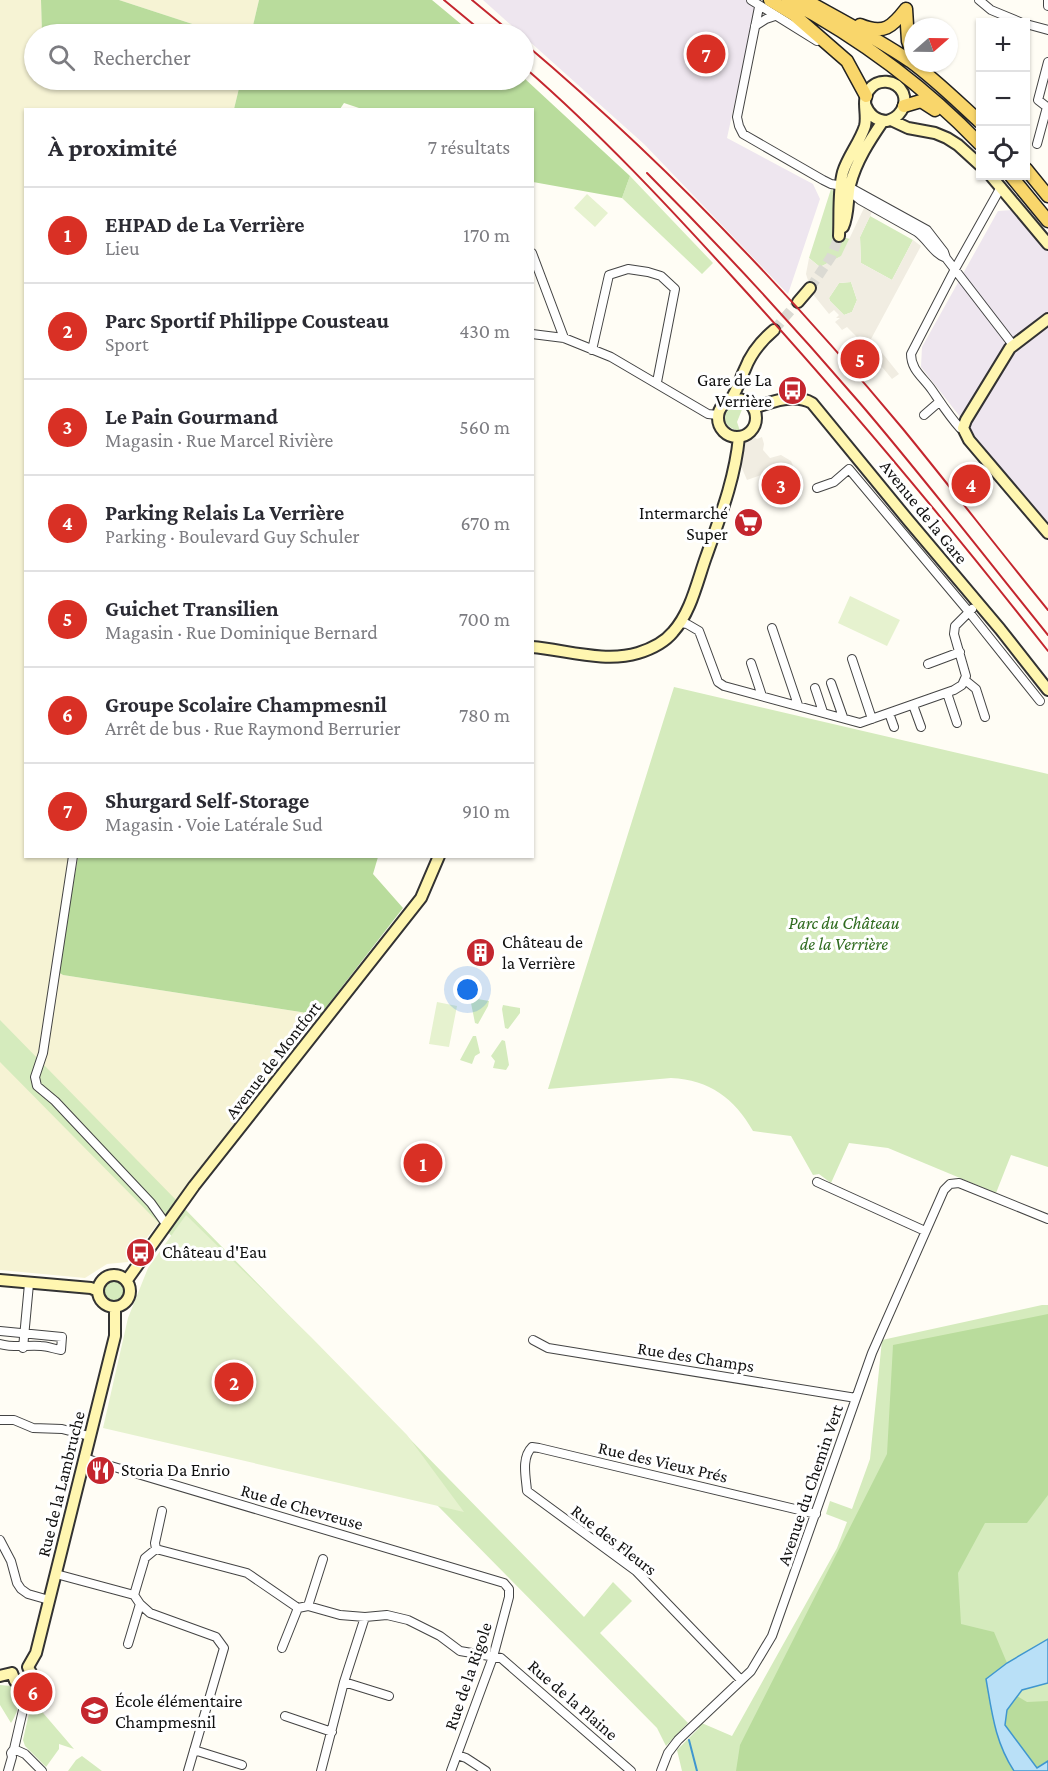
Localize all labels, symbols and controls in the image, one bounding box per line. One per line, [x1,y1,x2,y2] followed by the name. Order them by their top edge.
[904,18,958,72] north arrow
[976,18,1030,180] map controls
[976,18,1030,72] button: +
[24,24,534,90] search box
[686,32,726,76] pin: 7
[45,41,78,74] icon: search
[93,45,191,70] text: Rechercher
[976,72,1030,126] button: −
[976,126,1030,180] button: locate
[48,133,177,162] text: À proximité
[428,136,510,158] text: 7 résultats
[105,212,304,237] text: EHPAD de La Verrière
[64,224,71,246] text: 1
[463,224,510,246] text: 170 m
[105,237,140,259] text: Lieu
[105,308,389,333] text: Parc Sportif Philippe Cousteau
[62,320,73,342] text: 2
[459,320,510,342] text: 430 m
[105,333,149,355] text: Sport
[840,336,880,382] pin: 5
[697,370,772,411] place label: Gare de La Verrière
[777,374,809,406] bus stop icon: Gare de La Verrière
[105,404,278,429] text: Le Pain Gourmand
[63,416,72,438] text: 3
[459,416,510,438] text: 560 m
[105,429,333,451] text: Magasin · Rue Marcel Rivière
[876,456,972,568] street label: Avenue de la Gare
[762,462,800,508] pin: 3
[952,462,990,506] pin: 4
[105,500,344,525] text: Parking Relais La Verrière
[639,503,729,544] place label: Intermarché Super
[733,507,765,539] supermarket icon: Intermarché Super
[62,512,73,534] text: 4
[461,512,510,534] text: 670 m
[105,525,360,547] text: Parking · Boulevard Guy Schuler
[105,596,279,621] text: Guichet Transilien
[63,608,72,630] text: 5
[459,608,510,630] text: 700 m
[105,621,378,643] text: Magasin · Rue Dominique Bernard
[105,692,387,717] text: Groupe Scolaire Champmesnil
[62,704,73,726] text: 6
[459,704,510,726] text: 780 m
[105,717,401,739] text: Arrêt de bus · Rue Raymond Berrurier
[105,788,309,813] text: Shurgard Self-Storage
[63,800,72,822] text: 7
[462,800,510,822] text: 910 m
[105,813,323,835] text: Magasin · Voie Latérale Sud
[788,913,900,954] park label: Parc du Château de la Verrière
[502,932,583,973] place label: Château de la Verrière
[465,936,497,968] building icon: Château de la Verrière
[453,975,482,1004] your location
[221,997,326,1123] street label: Avenue de Montfort
[404,1140,442,1186] pin: 1
[125,1236,157,1268] bus stop icon: Château d'Eau
[162,1242,267,1262] place label: Château d'Eau
[636,1338,756,1376] street label: Rue des Champs
[214,1360,254,1404] pin: 2
[773,1401,847,1568] street label: Avenue du Chemin Vert
[33,1409,89,1559] street label: Rue de la Lambruche
[596,1437,730,1487] street label: Rue des Vieux Prés
[84,1454,116,1486] restaurant icon: Storia Da Enrio
[121,1460,230,1480] place label: Storia Da Enrio
[239,1480,366,1534] street label: Rue de Chevreuse
[567,1500,661,1580] street label: Rue des Fleurs
[440,1619,496,1733] street label: Rue de la Rigole
[524,1656,622,1744] street label: Rue de la Plaine
[14,1670,52,1714] pin: 6
[115,1691,243,1732] place label: École élémentaire Champmesnil
[78,1695,110,1727] school or university icon: École élémentaire Champmesnil

